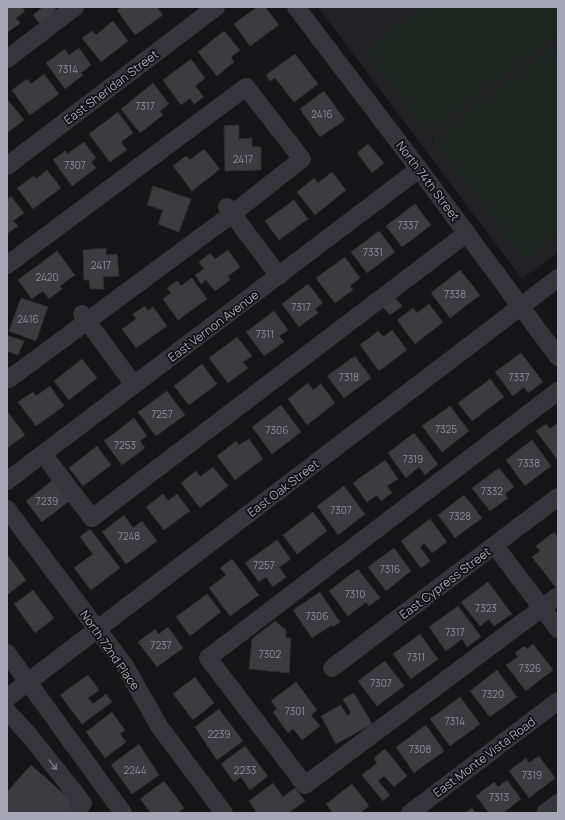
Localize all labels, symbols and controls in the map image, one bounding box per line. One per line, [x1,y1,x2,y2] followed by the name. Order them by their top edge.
[60,46,162,128] street label: East Sheridan Street
[58,62,78,76] house number: 7314
[135,99,155,113] house number: 7317
[311,107,333,121] house number: 2416
[392,137,464,225] street label: North 74th Street
[233,152,253,166] house number: 2417
[64,158,86,172] house number: 7307
[397,218,419,232] house number: 7337
[363,245,383,259] house number: 7331
[91,258,111,272] house number: 2417
[35,270,59,284] house number: 2420
[164,286,262,366] street label: East Vernon Avenue
[444,287,466,301] house number: 7338
[291,300,311,314] house number: 7317
[17,312,39,326] house number: 2416
[256,327,274,341] house number: 7311
[339,370,359,384] house number: 7318
[508,370,530,384] house number: 7337
[151,407,173,421] house number: 7257
[435,422,457,436] house number: 7325
[266,423,288,437] house number: 7306
[114,438,136,452] house number: 7253
[403,452,423,466] house number: 7319
[244,455,323,521] street label: East Oak Street
[518,456,540,470] house number: 7338
[481,484,503,498] house number: 7332
[36,494,58,508] house number: 7239
[330,503,352,517] house number: 7307
[449,509,471,523] house number: 7328
[118,529,140,543] house number: 7248
[396,543,494,623] street label: East Cypress Street
[253,558,275,572] house number: 7257
[380,562,400,576] house number: 7316
[345,587,365,601] house number: 7310
[475,601,497,615] house number: 7323
[76,607,144,693] street label: North 72nd Place
[306,609,328,623] house number: 7306
[445,625,465,639] house number: 7317
[150,638,172,652] house number: 7237
[259,647,281,661] house number: 7302
[407,650,425,664] house number: 7311
[519,661,541,675] house number: 7326
[370,676,392,690] house number: 7307
[482,687,504,701] house number: 7320
[285,704,305,718] house number: 7301
[429,713,539,801] street label: East Monte Vista Road
[445,714,465,728] house number: 7314
[207,727,231,741] house number: 2239
[409,742,431,756] house number: 7308
[49,760,58,771] one-way arrow
[123,763,147,777] house number: 2244
[234,763,256,777] house number: 2233
[522,768,542,782] house number: 7319
[489,790,509,804] house number: 7313

